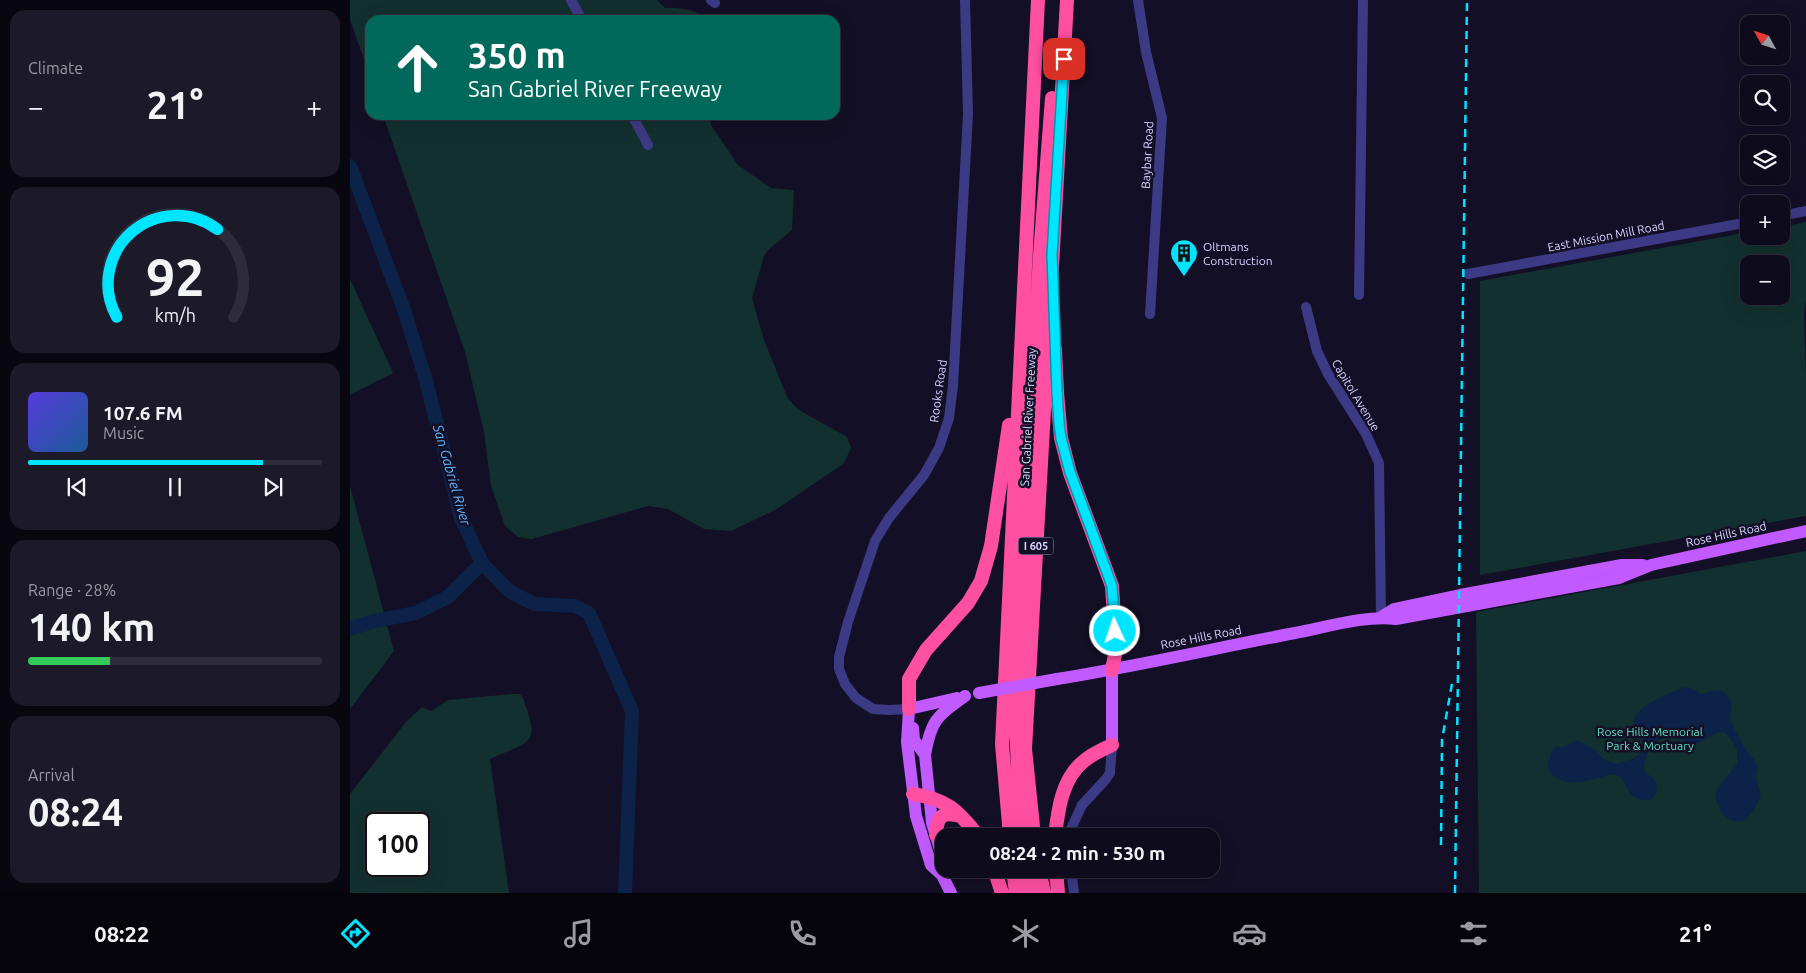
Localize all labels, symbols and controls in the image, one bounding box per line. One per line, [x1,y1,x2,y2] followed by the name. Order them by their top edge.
[1740,15,1790,65] north arrow
[1740,15,1790,305] map controls
[385,35,450,100] icon: ahead
[468,35,566,75] text: 350 m
[1043,38,1085,80] pin
[1050,45,1078,73] icon: arrive
[28,59,83,77] text: Climate
[1740,75,1790,125] button: search
[468,76,722,101] text: San Gabriel River Freeway
[147,84,203,126] text: 21°
[28,91,44,122] text: −
[306,91,322,122] text: +
[1139,121,1155,189] street label: Baybar Road
[1740,135,1790,185] button: layers
[1740,195,1790,245] button: +
[1546,218,1666,254] street label: East Mission Mill Road
[1169,238,1199,277] building icon: Oltmans Construction
[1203,240,1273,267] place label: Oltmans Construction
[146,248,204,306] text: 92
[1740,255,1790,305] button: −
[154,305,196,325] text: km/h
[1018,347,1038,486] street label: San Gabriel River Freeway
[1329,357,1383,433] street label: Capitol Avenue
[927,359,949,423] street label: Rooks Road
[103,402,183,424] text: 107.6 FM
[430,422,474,528] water label: San Gabriel River
[103,424,144,442] text: Music
[63,473,91,501] icon: previous
[161,473,189,501] icon: pause
[259,473,287,501] icon: next
[1684,519,1768,549] street label: Rose Hills Road
[1018,538,1054,554] road number: I 605
[28,581,116,599] text: Range · 28%
[1088,604,1140,656] position arrow
[28,606,155,648] text: 140 km
[1159,623,1243,651] street label: Rose Hills Road
[1597,725,1703,752] park label: Rose Hills Memorial Park & Mortuary
[28,766,75,784] text: Arrival
[28,791,123,833] text: 08:24
[365,812,430,877] speed limit sign: 100
[990,842,1165,864] text: 08:24 · 2 min · 530 m
[338,916,373,951] icon: directions
[561,916,596,951] icon: music
[785,916,820,951] icon: phone
[1008,916,1043,951] icon: climate
[1232,916,1267,951] icon: car
[1456,916,1491,951] icon: filters
[94,921,149,946] text: 08:22
[1679,921,1712,946] text: 21°

